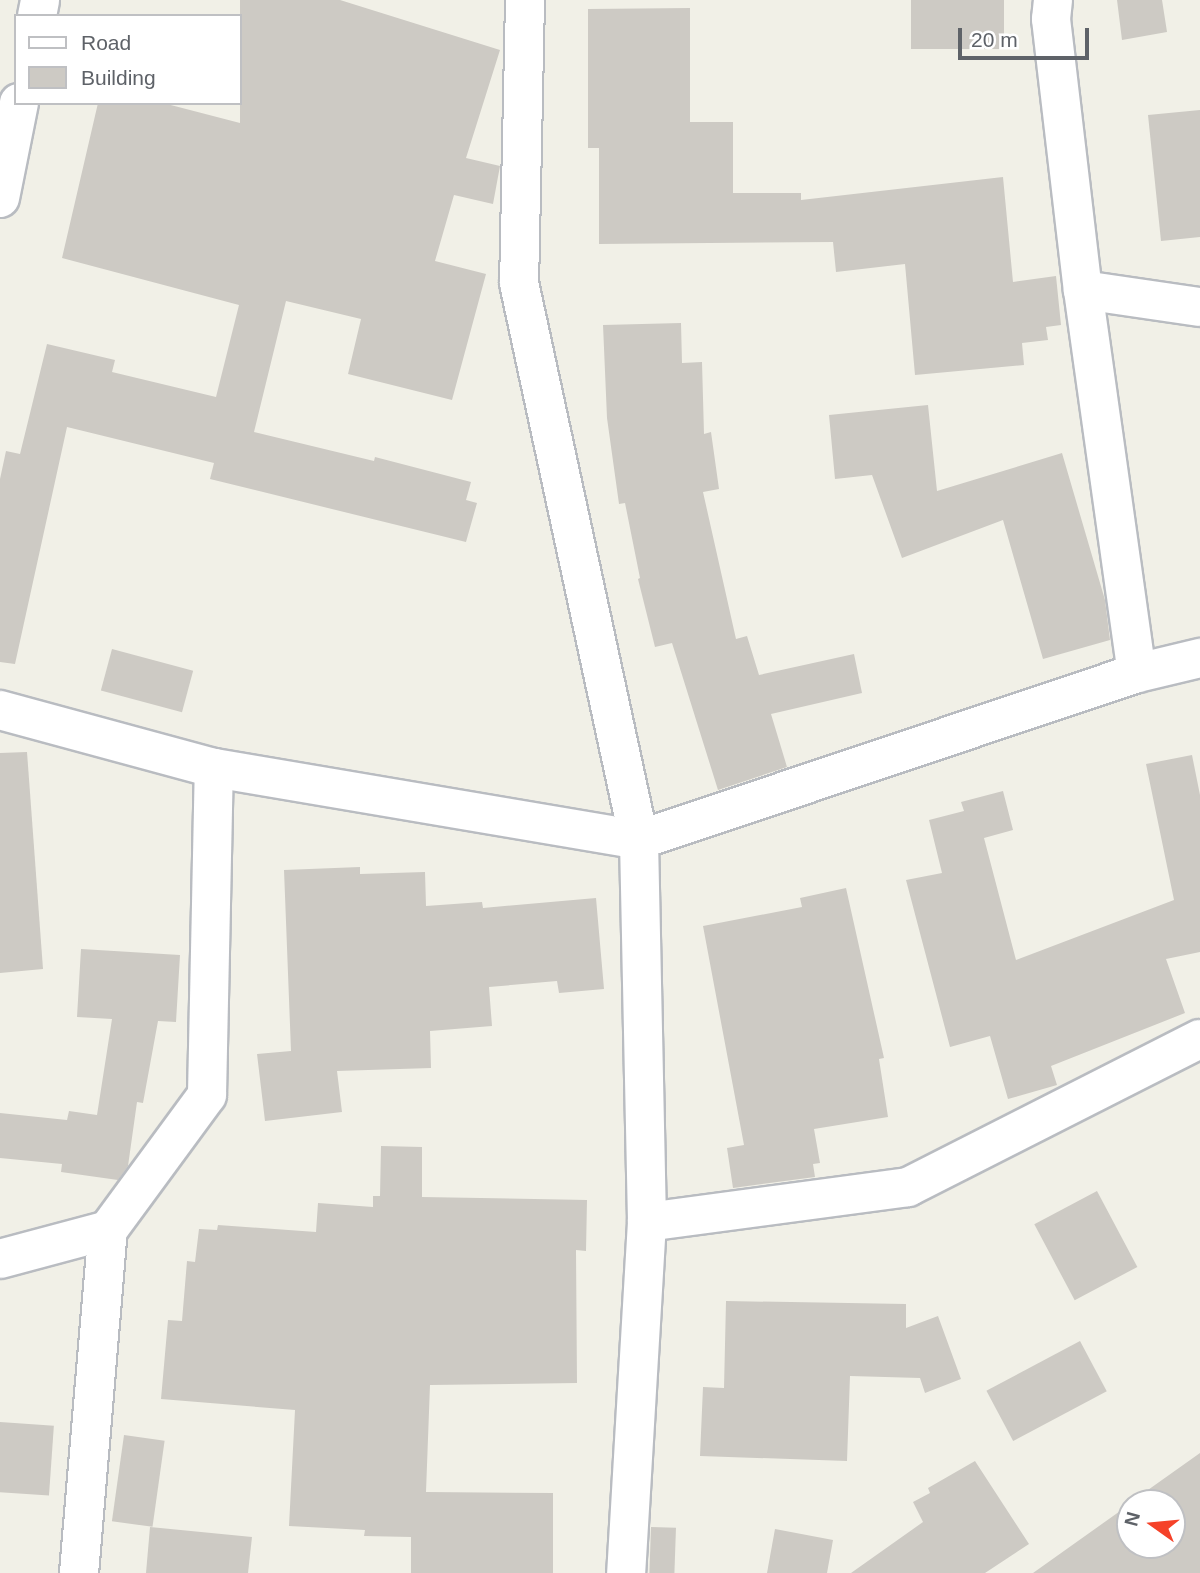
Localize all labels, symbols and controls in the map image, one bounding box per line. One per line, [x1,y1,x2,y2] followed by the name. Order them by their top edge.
[14,14,242,105] legend
[962,14,1093,58] scale bar
[971,28,1018,51] text: 20 m
[81,31,131,54] text: Road
[81,66,156,89] text: Building
[1116,1489,1186,1559] north arrow
[1120,1510,1144,1528] text: N

